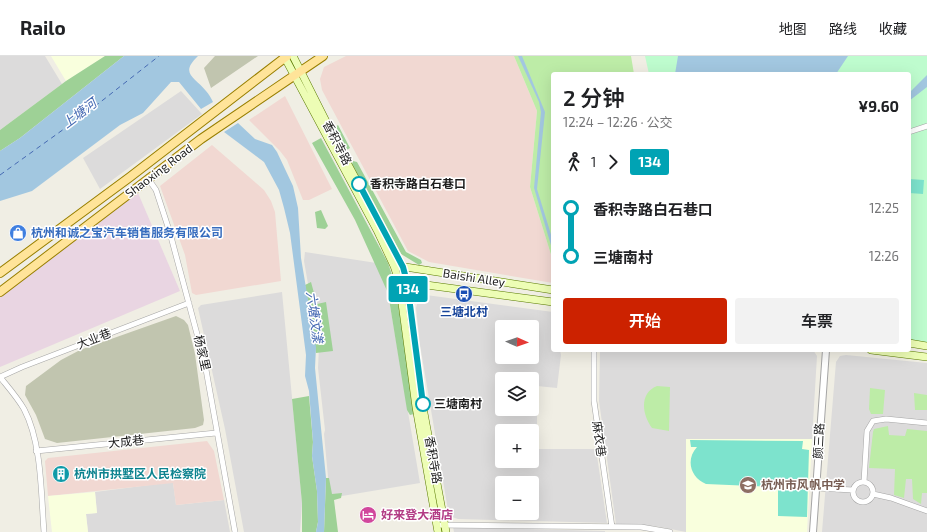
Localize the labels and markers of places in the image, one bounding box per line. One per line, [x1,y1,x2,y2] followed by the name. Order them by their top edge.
[351,176,367,192] marker: 香积寺路白石巷口
[370,176,466,190] place label: 香积寺路白石巷口
[8,223,28,243] shop icon: 杭州和诚之宝汽车销售服务有限公司
[31,225,223,239] place label: 杭州和诚之宝汽车销售服务有限公司
[454,284,474,304] bus stop icon: 三塘北村
[440,304,488,318] place label: 三塘北村
[415,396,431,412] marker: 三塘南村
[434,396,482,410] place label: 三塘南村
[51,464,71,484] building icon: 杭州市拱墅区人民检察院
[74,466,206,480] place label: 杭州市拱墅区人民检察院
[738,475,758,495] school or university icon: 杭州市风帆中学
[761,477,845,491] place label: 杭州市风帆中学
[358,505,378,525] hotel icon: 好来登大酒店
[381,507,453,521] place label: 好来登大酒店

